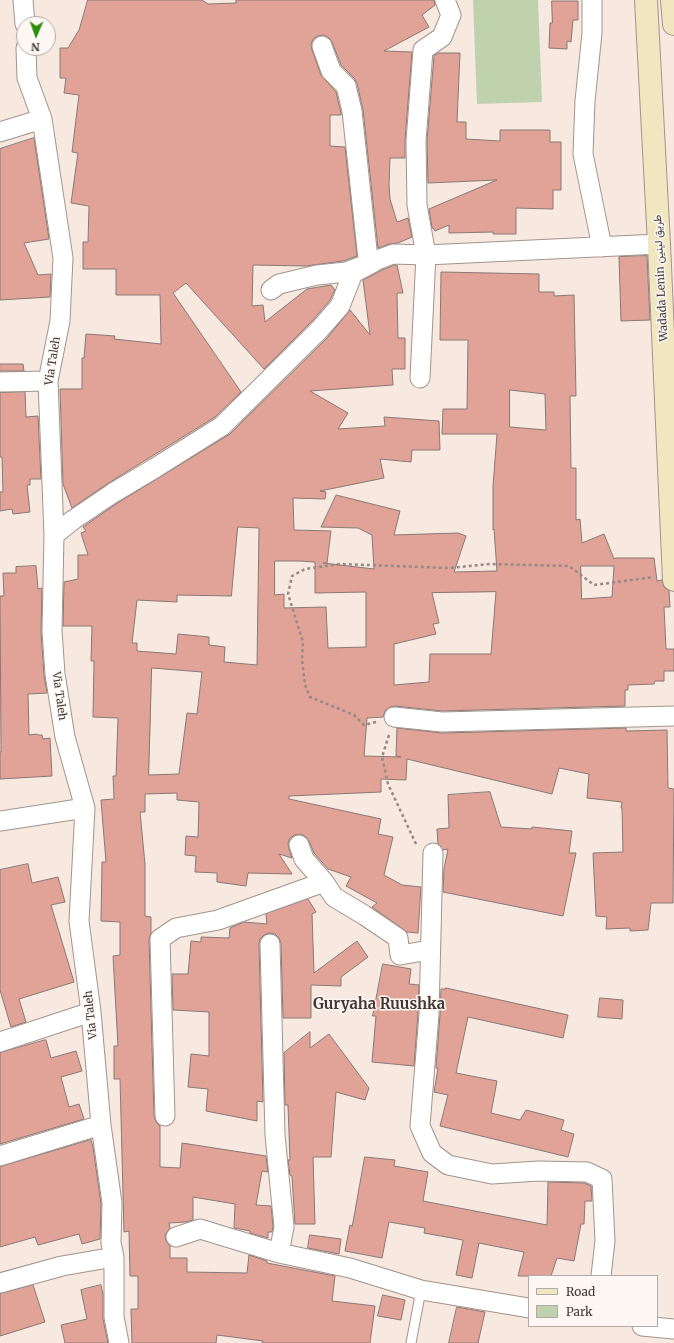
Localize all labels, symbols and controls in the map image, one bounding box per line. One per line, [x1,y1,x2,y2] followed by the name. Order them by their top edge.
[16,16,56,56] north arrow
[31,40,40,54] text: N
[651,214,671,342] street label: Wadada Lenin طريق لينين
[43,336,63,386] street label: Via Taleh
[49,671,69,721] street label: Via Taleh
[82,990,100,1040] street label: Via Taleh
[313,996,445,1014] district label: Guryaha Ruushka
[528,1275,658,1327] legend
[566,1284,595,1299] text: Road
[566,1304,593,1319] text: Park

